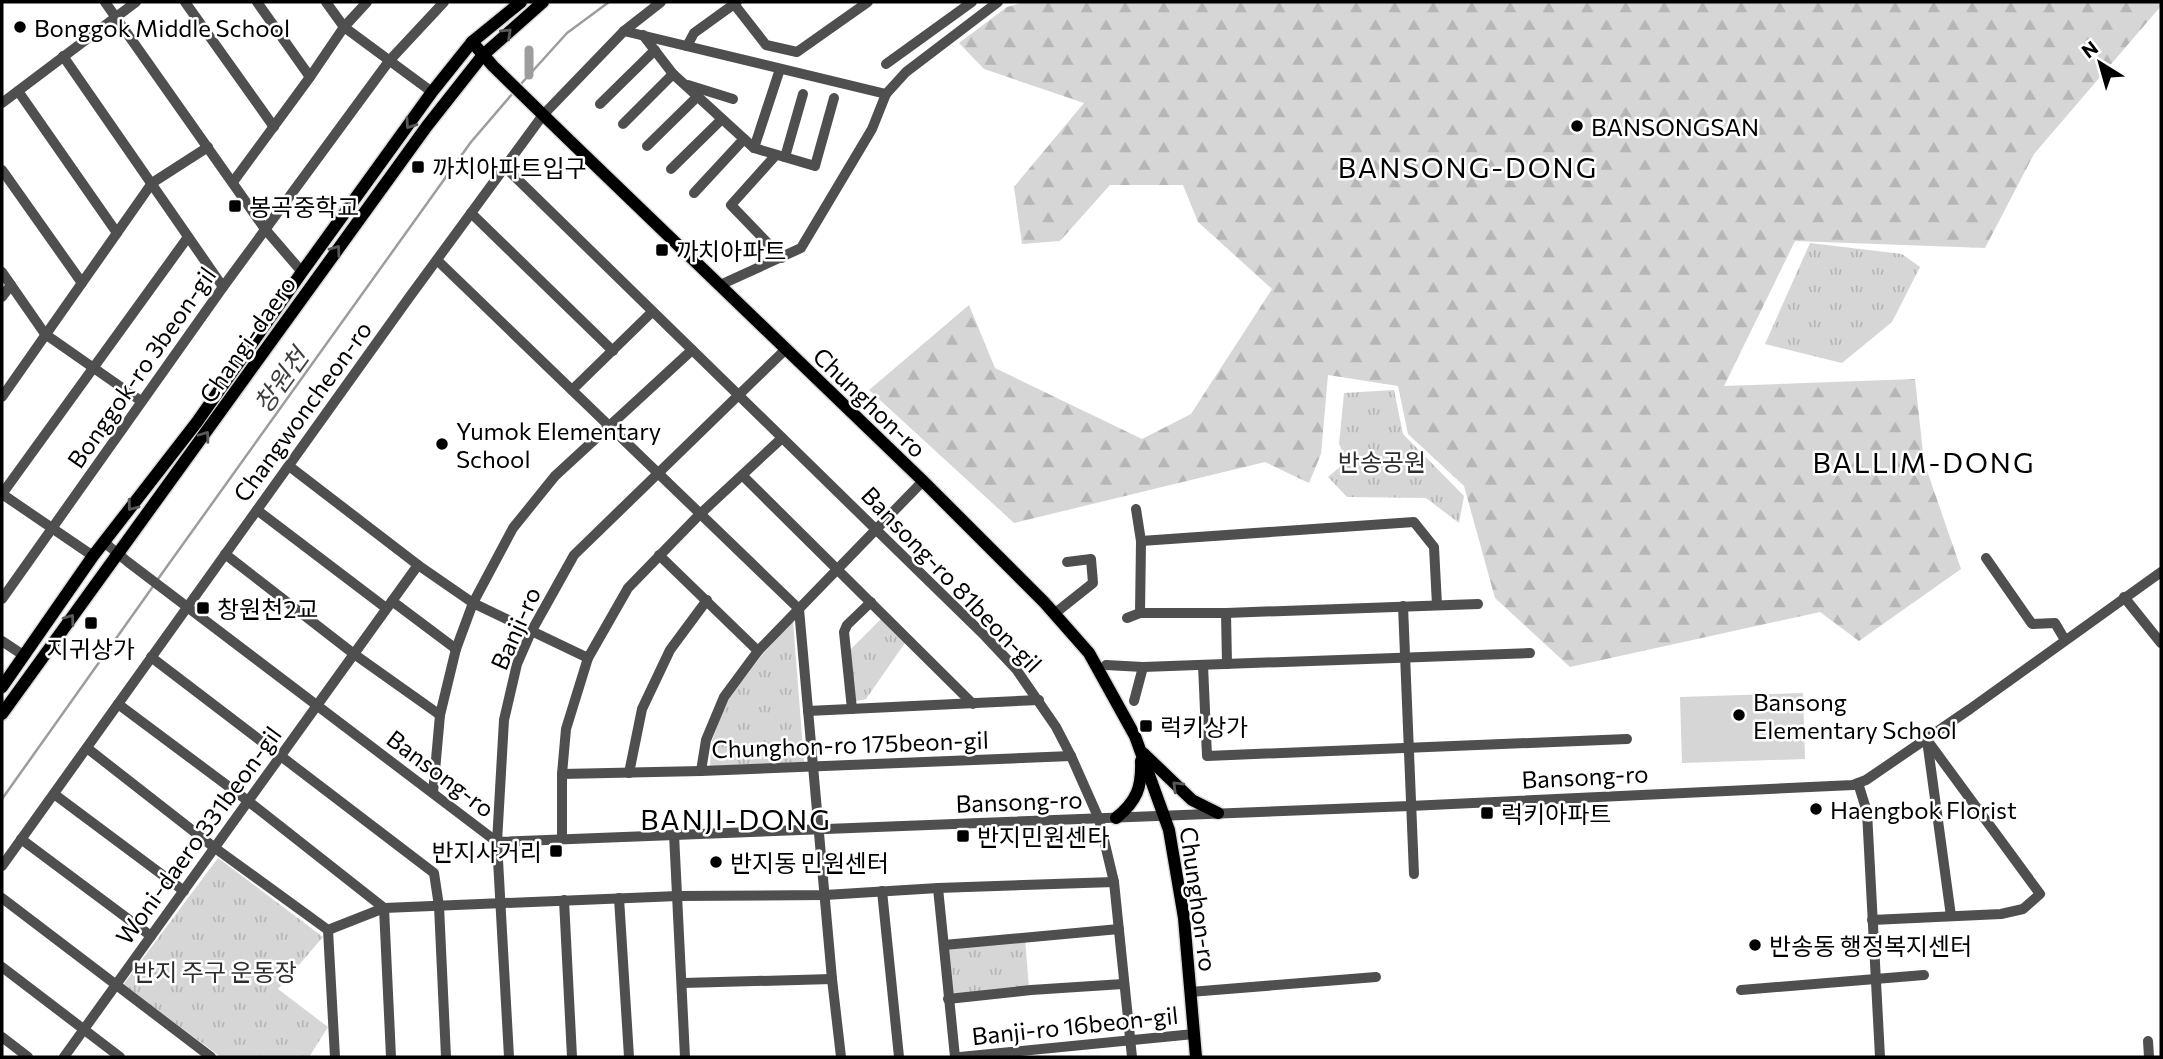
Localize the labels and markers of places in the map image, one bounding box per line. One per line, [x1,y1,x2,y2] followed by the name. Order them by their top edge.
[34,13,290,42] place label: Bonggok Middle School
[12,19,28,35] marker: Bonggok Middle School
[1591,112,1759,141] place label: BANSONGSAN
[1569,118,1585,134] marker: BANSONGSAN
[432,153,587,182] place label: 까치아파트입구
[410,159,426,175] marker: 까치아파트입구
[249,192,359,221] place label: 봉곡중학교
[227,198,243,214] marker: 봉곡중학교
[676,236,786,265] place label: 까치아파트
[654,242,670,258] marker: 까치아파트
[456,416,661,473] place label: Yumok Elementary School
[434,436,450,452] marker: Yumok Elementary School
[217,594,319,623] place label: 창원천2교
[195,600,211,616] marker: 창원천2교
[83,615,99,631] marker: 지귀상가
[47,634,135,663] place label: 지귀상가
[1753,687,1957,744] place label: Bansong Elementary School
[1731,707,1747,723] marker: Bansong Elementary School
[1160,712,1248,741] place label: 럭키상가
[1138,718,1154,734] marker: 럭키상가
[1830,795,2017,824] place label: Haengbok Florist
[1501,799,1611,828] place label: 럭키아파트
[1808,801,1824,817] marker: Haengbok Florist
[1479,805,1495,821] marker: 럭키아파트
[977,822,1109,851] place label: 반지민원센타
[955,828,971,844] marker: 반지민원센타
[432,837,542,866] place label: 반지사거리
[548,843,564,859] marker: 반지사거리
[730,848,889,877] place label: 반지동 민원센터
[708,854,724,870] marker: 반지동 민원센터
[1769,931,1972,960] place label: 반송동 행정복지센터
[1747,937,1763,953] marker: 반송동 행정복지센터

